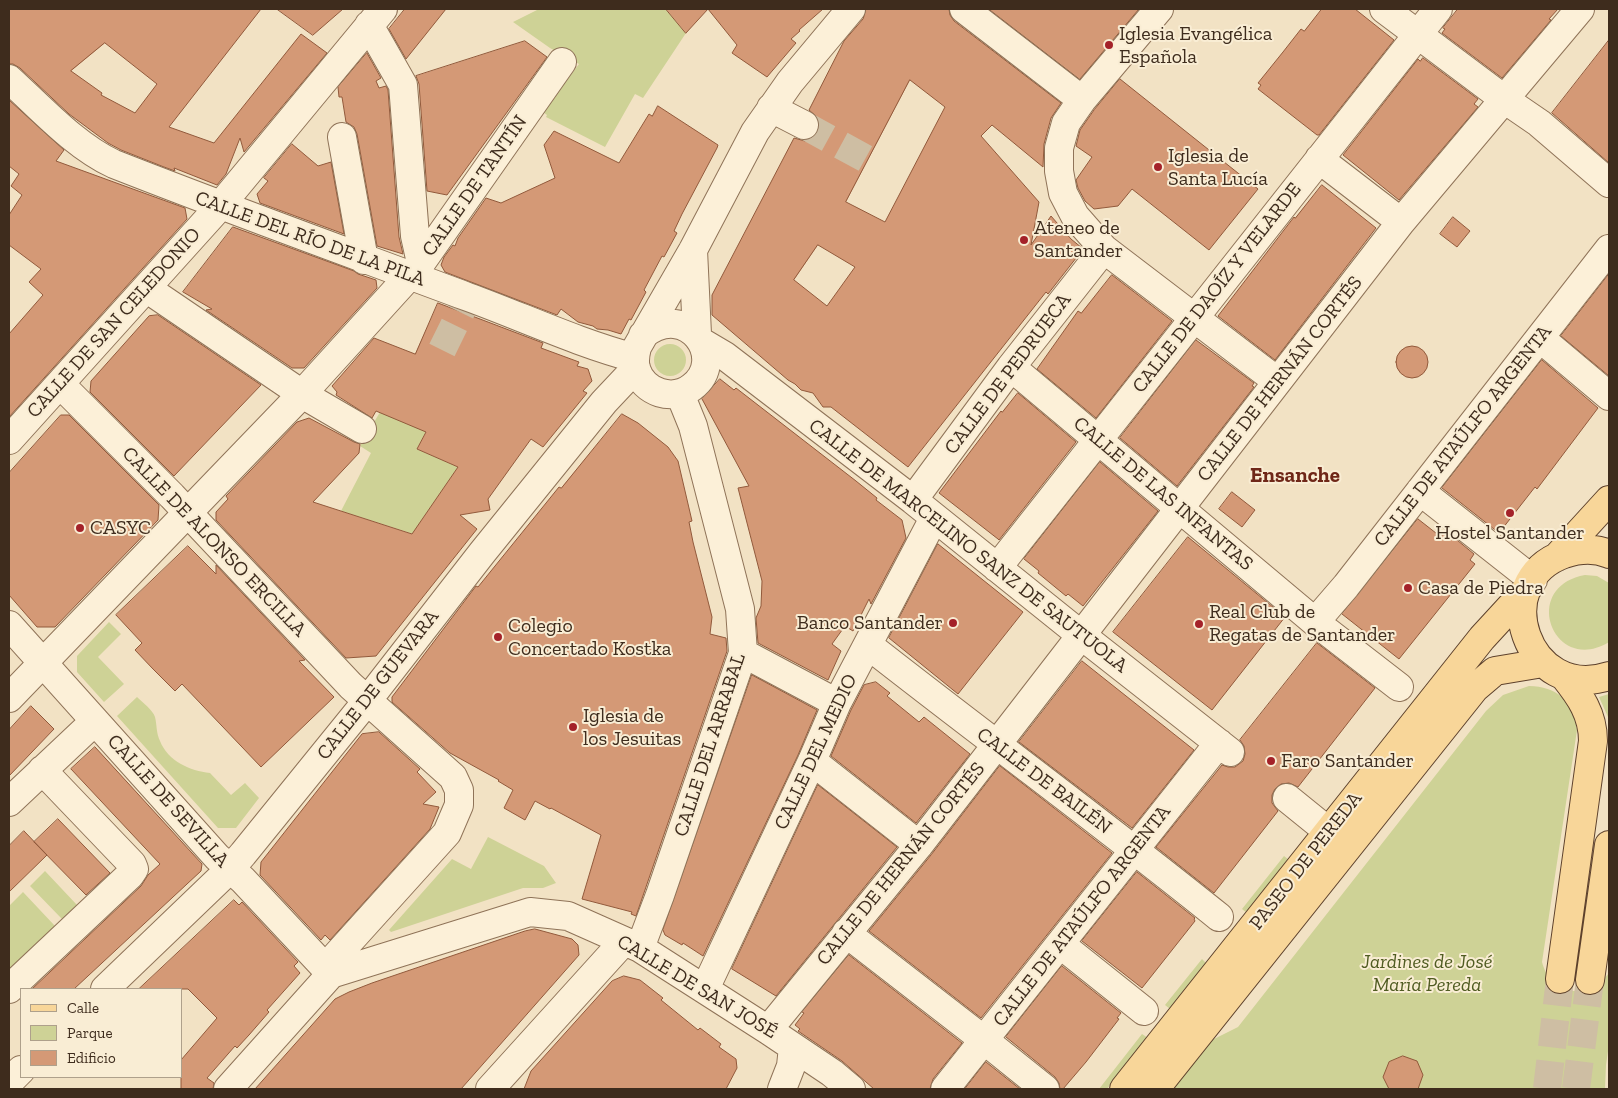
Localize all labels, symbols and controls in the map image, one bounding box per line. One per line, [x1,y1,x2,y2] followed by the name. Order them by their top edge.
[1119,22,1272,69] place label: Iglesia Evangélica Española
[1103,39,1115,51] marker: Iglesia Evangélica Española
[417,111,533,261] street label: CALLE DE TANTÍN
[1168,144,1268,191] place label: Iglesia de Santa Lucía
[1152,161,1164,173] marker: Iglesia de Santa Lucía
[1127,178,1307,398] street label: CALLE DE DAOÍZ Y VELARDE
[192,186,428,292] street label: CALLE DEL RÍO DE LA PILA
[1034,216,1123,263] place label: Ateneo de Santander
[22,223,206,423] street label: CALLE DE SAN CELEDONIO
[1018,234,1030,246] marker: Ateneo de Santander
[1192,271,1368,487] street label: CALLE DE HERNÁN CORTÉS
[940,289,1076,459] street label: CALLE DE PEDRUECA
[1369,320,1557,552] street label: CALLE DE ATAÚLFO ARGENTA
[1068,412,1258,576] street label: CALLE DE LAS INFANTAS
[804,414,1132,678] street label: CALLE DE MARCELINO SANZ DE SAUTUOLA
[117,442,311,642] street label: CALLE DE ALONSO ERCILLA
[1250,463,1340,489] district label: Ensanche
[1504,507,1516,519] marker: Hostel Santander
[90,516,151,540] place label: CASYC
[1435,521,1585,545] place label: Hostel Santander
[74,522,86,534] marker: CASYC
[1418,576,1544,600] place label: Casa de Piedra
[1402,582,1414,594] marker: Casa de Piedra
[1209,600,1396,647] place label: Real Club de Regatas de Santander
[312,605,444,765] street label: CALLE DE GUEVARA
[797,611,943,635] place label: Banco Santander
[508,614,671,661] place label: Colegio Concertado Kostka
[947,617,959,629] marker: Banco Santander
[1193,618,1205,630] marker: Real Club de Regatas de Santander
[492,631,504,643] marker: Colegio Concertado Kostka
[669,650,751,840] street label: CALLE DEL ARRABAL
[769,670,863,834] street label: CALLE DEL MEDIO
[583,704,681,751] place label: Iglesia de los Jesuitas
[567,721,579,733] marker: Iglesia de los Jesuitas
[972,722,1116,840] street label: CALLE DE BAILÉN
[102,730,234,872] street label: CALLE DE SEVILLA
[1281,749,1414,773] place label: Faro Santander
[1265,755,1277,767] marker: Faro Santander
[812,758,990,970] street label: CALLE DE HERNÁN CORTÉS
[1245,787,1367,935] street label: PASEO DE PEREDA
[988,800,1176,1032] street label: CALLE DE ATAÚLFO ARGENTA
[613,930,781,1044] street label: CALLE DE SAN JOSÉ
[1362,950,1492,997] park label: Jardines de José María Pereda
[20,988,182,1078] legend
[67,999,99,1017] text: Calle
[67,1024,113,1042] text: Parque
[67,1049,116,1067] text: Edificio

